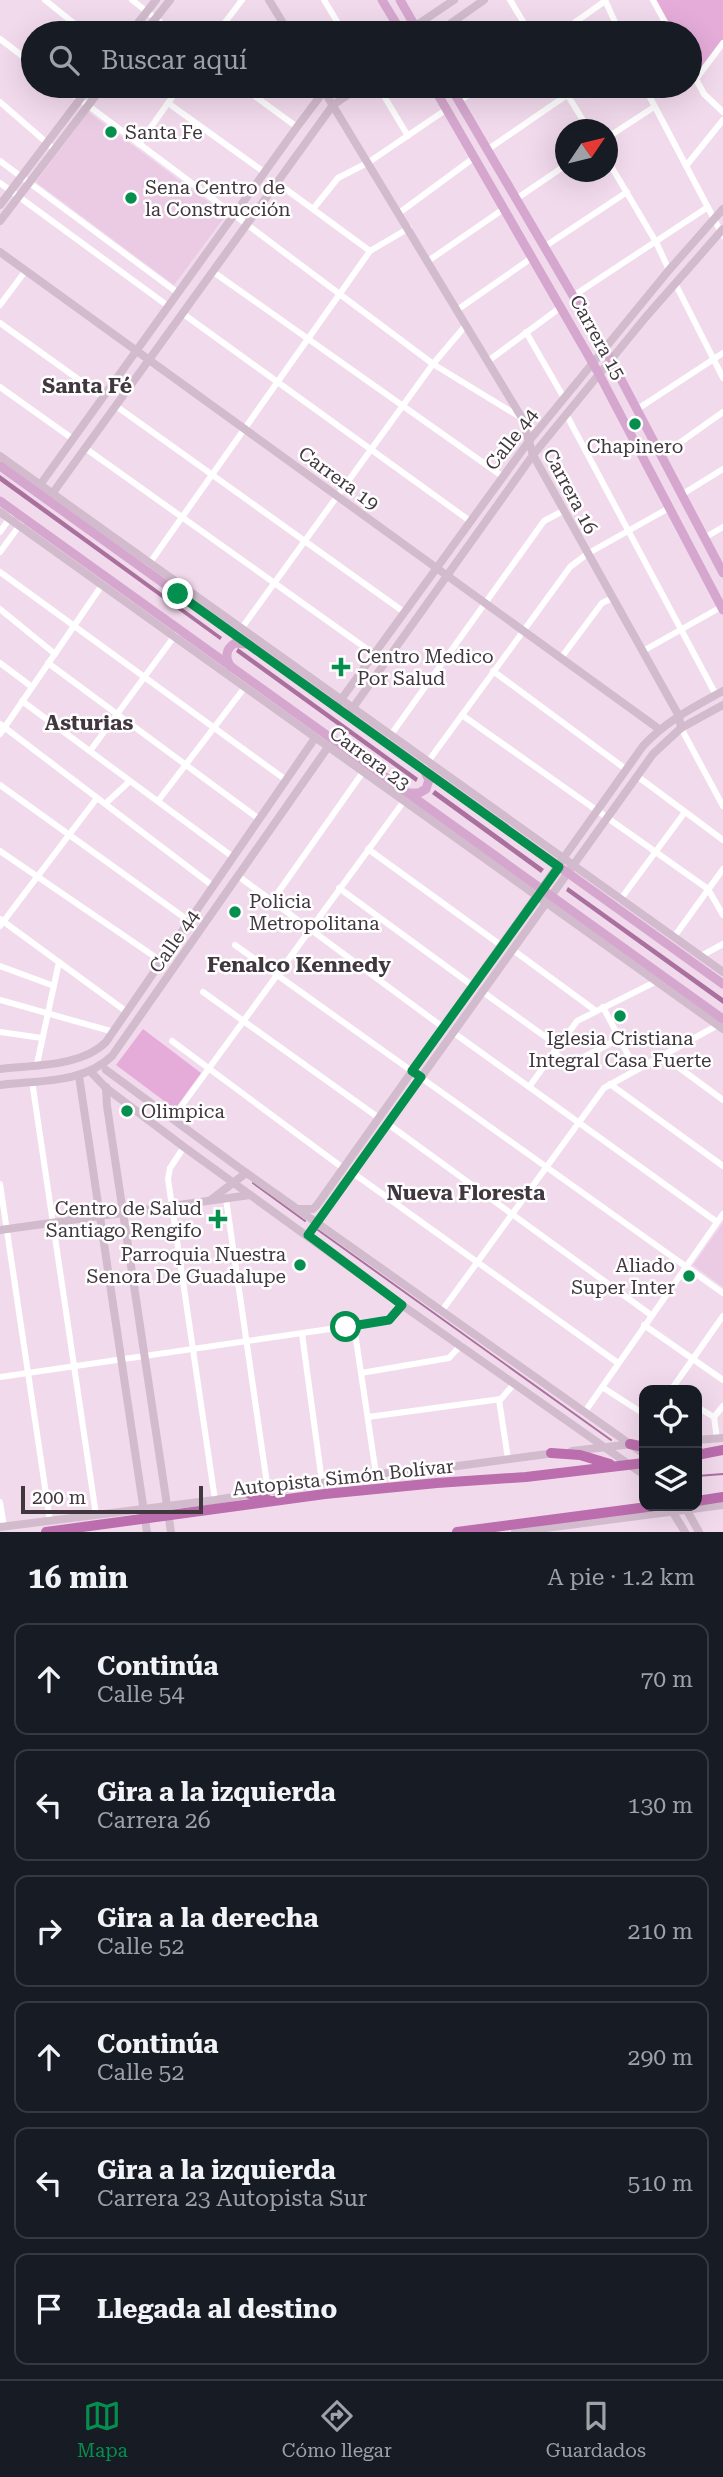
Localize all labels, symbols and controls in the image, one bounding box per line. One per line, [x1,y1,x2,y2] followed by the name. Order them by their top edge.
[21,21,702,98] search box
[45,41,83,79] icon: search
[101,45,247,75] text: Buscar aquí
[555,119,618,182] north arrow
[125,121,203,144] place label: Santa Fe
[103,124,119,140] marker: Santa Fe
[145,176,291,221] place label: Sena Centro de la Construcción
[123,190,139,206] marker: Sena Centro de la Construcción
[565,291,630,384] street label: Carrera 15
[42,374,132,398] district label: Santa Fé
[480,404,543,475] street label: Calle 44
[627,416,643,432] marker: Chapinero
[587,435,683,458] place label: Chapinero
[294,442,383,515] street label: Carrera 19
[538,444,603,538] street label: Carrera 16
[162,578,193,609] route end
[357,645,494,690] place label: Centro Medico Por Salud
[331,657,351,677] marker: Centro Medico Por Salud
[45,711,134,735] district label: Asturias
[325,722,414,795] street label: Carrera 23
[249,890,380,935] place label: Policia Metropolitana
[227,904,243,920] marker: Policia Metropolitana
[144,905,205,977] street label: Calle 44
[207,953,391,977] district label: Fenalco Kennedy
[612,1008,628,1024] marker: Iglesia Cristiana Integral Casa Fuerte
[528,1027,712,1072] place label: Iglesia Cristiana Integral Casa Fuerte
[141,1100,225,1123] place label: Olimpica
[119,1103,135,1119] marker: Olimpica
[387,1181,546,1205] district label: Nueva Floresta
[46,1197,202,1242] place label: Centro de Salud Santiago Rengifo
[208,1209,228,1229] marker: Centro de Salud Santiago Rengifo
[86,1243,287,1288] place label: Parroquia Nuestra Senora De Guadalupe
[571,1254,675,1299] place label: Aliado Super Inter
[292,1257,308,1273] marker: Parroquia Nuestra Senora De Guadalupe
[681,1268,697,1284] marker: Aliado Super Inter
[330,1311,361,1342] route start
[639,1385,702,1511] map controls
[639,1385,702,1448] button: locate
[639,1448,702,1511] button: layers
[231,1454,455,1501] street label: Autopista Simón Bolívar
[21,1483,203,1515] scale bar
[32,1486,86,1509] text: 200 m
[28,1560,128,1595] text: 16 min
[548,1564,695,1591] text: A pie · 1.2 km
[97,1651,219,1681] text: Continúa
[30,1660,68,1698] icon: ahead
[640,1666,693,1693] text: 70 m
[97,1681,184,1708] text: Calle 54
[97,1777,336,1807] text: Gira a la izquierda
[30,1786,68,1824] icon: left
[628,1792,693,1819] text: 130 m
[97,1807,211,1834] text: Carrera 26
[97,1903,318,1933] text: Gira a la derecha
[30,1912,68,1950] icon: right
[628,1918,693,1945] text: 210 m
[97,1933,184,1960] text: Calle 52
[97,2029,219,2059] text: Continúa
[30,2038,68,2076] icon: ahead
[628,2044,693,2071] text: 290 m
[97,2059,184,2086] text: Calle 52
[97,2155,336,2185] text: Gira a la izquierda
[30,2164,68,2202] icon: left
[628,2170,693,2197] text: 510 m
[97,2185,367,2212] text: Carrera 23 Autopista Sur
[30,2290,68,2328] icon: arrive
[97,2294,337,2324] text: Llegada al destino
[77,2397,128,2462] tab: Mapa
[282,2397,392,2462] tab: Cómo llegar
[546,2397,646,2462] tab: Guardados

